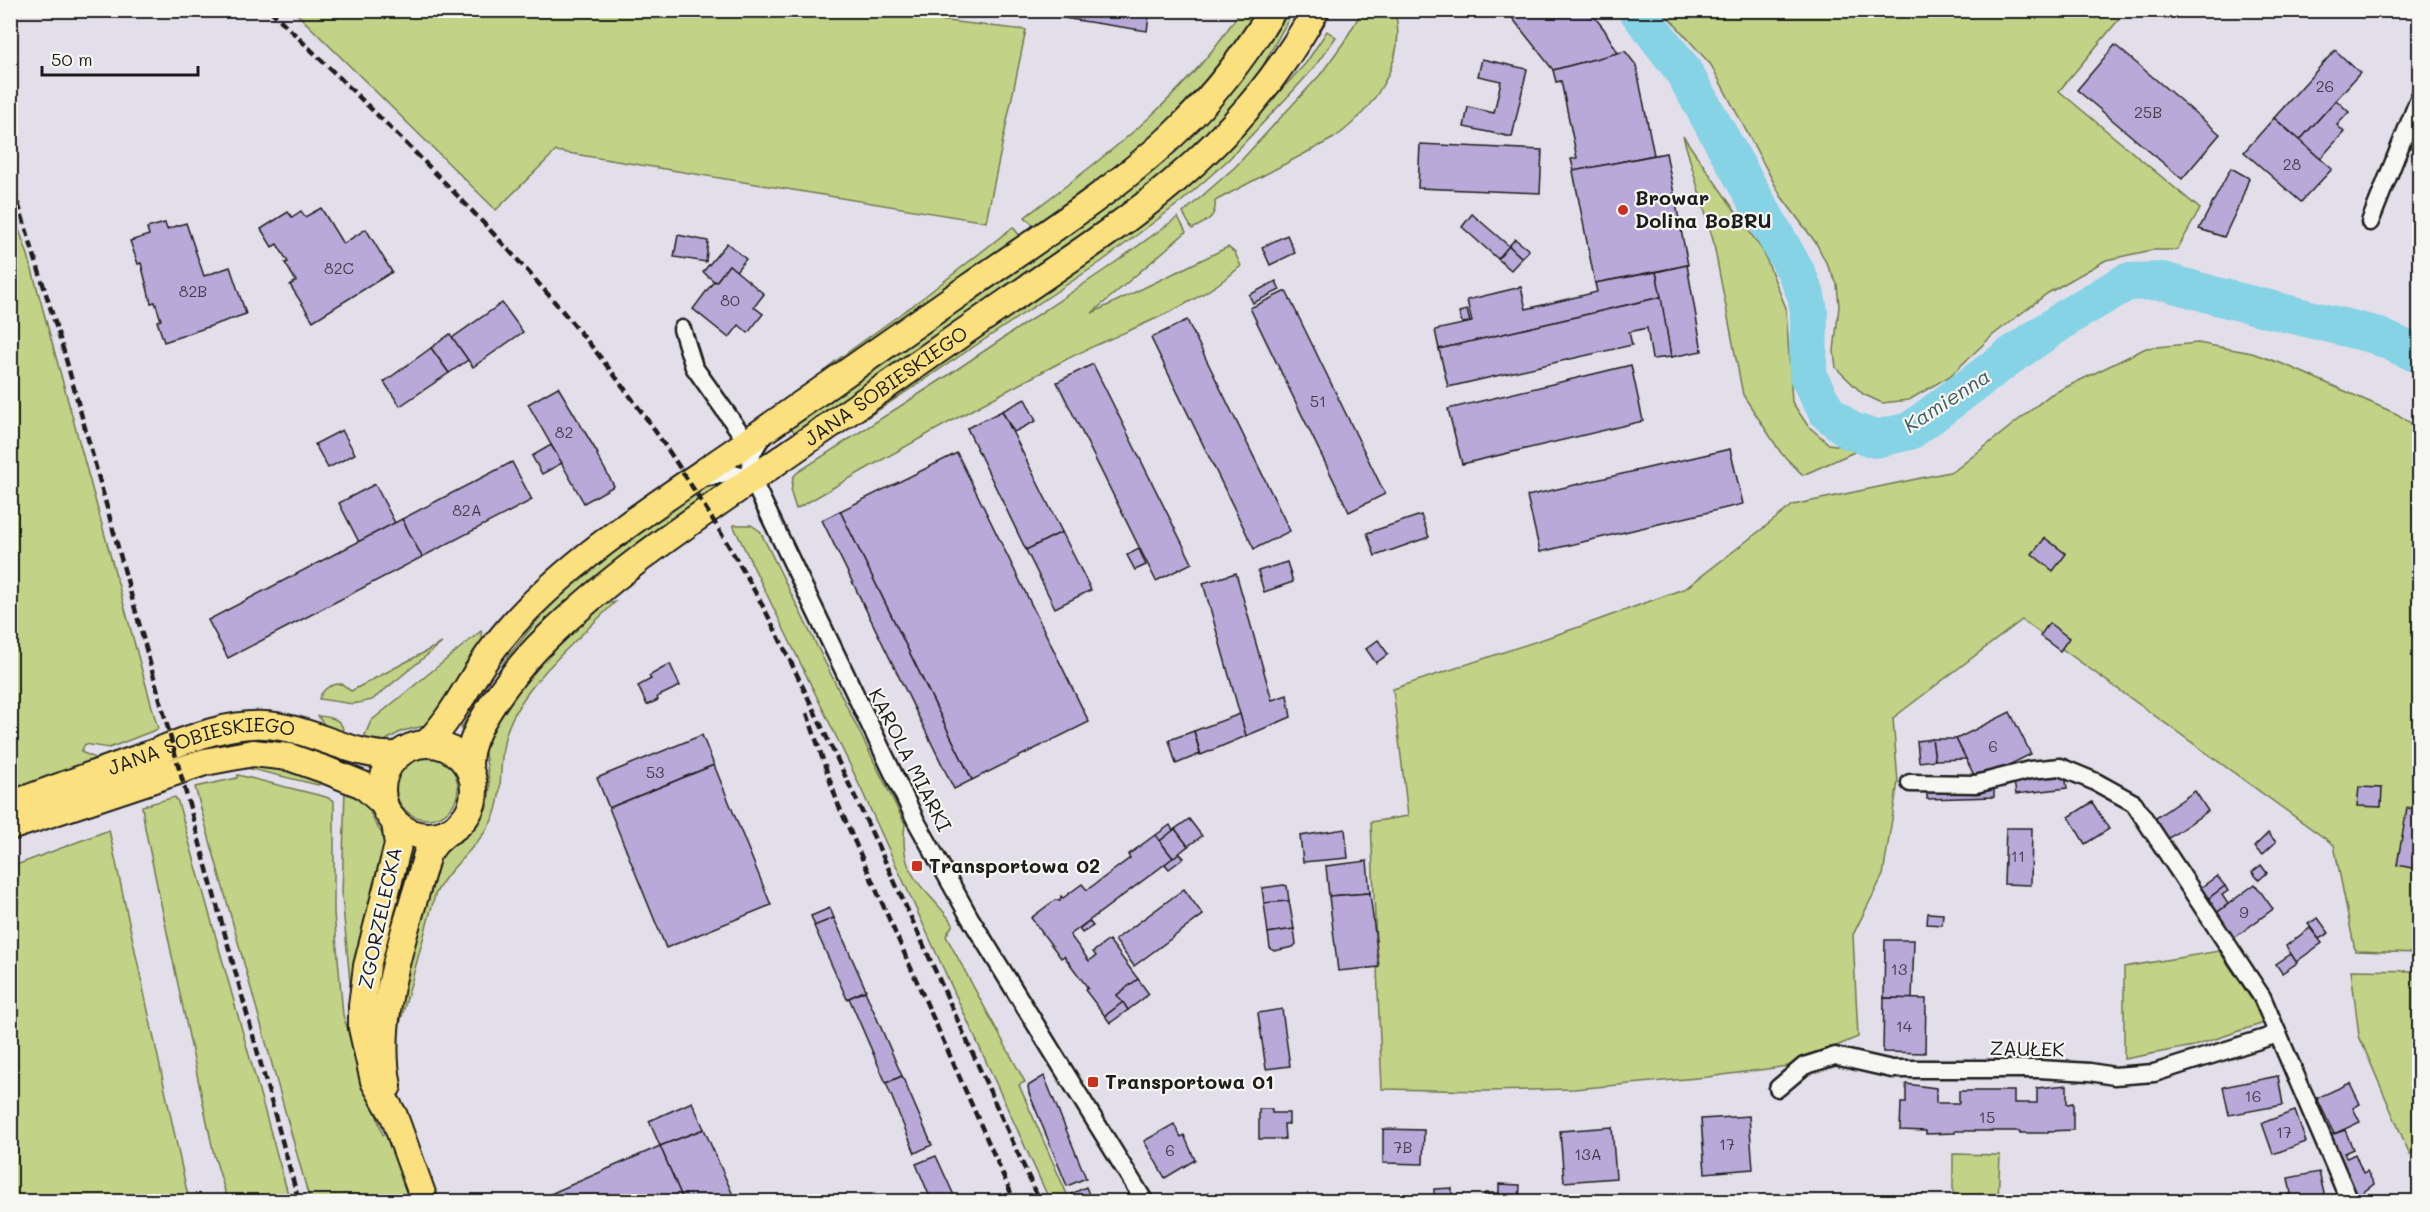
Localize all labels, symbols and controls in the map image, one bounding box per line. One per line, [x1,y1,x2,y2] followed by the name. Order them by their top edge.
[42,39,198,77] scale bar
[51,47,93,71] text: 50 m
[2316,75,2334,96] house number: 26
[2134,101,2162,122] house number: 25B
[2283,153,2302,174] house number: 28
[1635,184,1772,233] place label: Browar Dolina BoBRU
[1616,203,1630,217] marker: Browar Dolina BoBRU
[324,257,354,278] house number: 82C
[179,280,207,301] house number: 82B
[720,289,740,310] house number: 80
[799,319,972,451] street label: JANA SOBIESKIEGO
[1898,362,1995,438] water label: Kamienna
[1310,390,1326,411] house number: 51
[555,421,573,442] house number: 82
[452,499,482,520] house number: 82A
[864,683,958,836] street label: KAROLA MIARKI
[104,711,298,780] street label: JANA SOBIESKIEGO
[1988,735,1998,756] house number: 6
[646,761,664,782] house number: 53
[351,845,407,991] street label: ZGORZELECKA
[2011,845,2025,866] house number: 11
[929,852,1100,878] place label: Transportowa 02
[910,859,924,873] marker: Transportowa 02
[2239,901,2249,922] house number: 9
[1891,958,1907,979] house number: 13
[1896,1015,1913,1036] house number: 14
[1989,1034,2065,1062] street label: ZAUŁEK
[1105,1068,1274,1094] place label: Transportowa 01
[1086,1075,1100,1089] marker: Transportowa 01
[2245,1085,2261,1106] house number: 16
[1979,1106,1995,1127] house number: 15
[2276,1121,2292,1142] house number: 17
[1719,1133,1735,1154] house number: 17
[1394,1136,1412,1157] house number: 7B
[1165,1139,1175,1160] house number: 6
[1574,1143,1602,1164] house number: 13A

